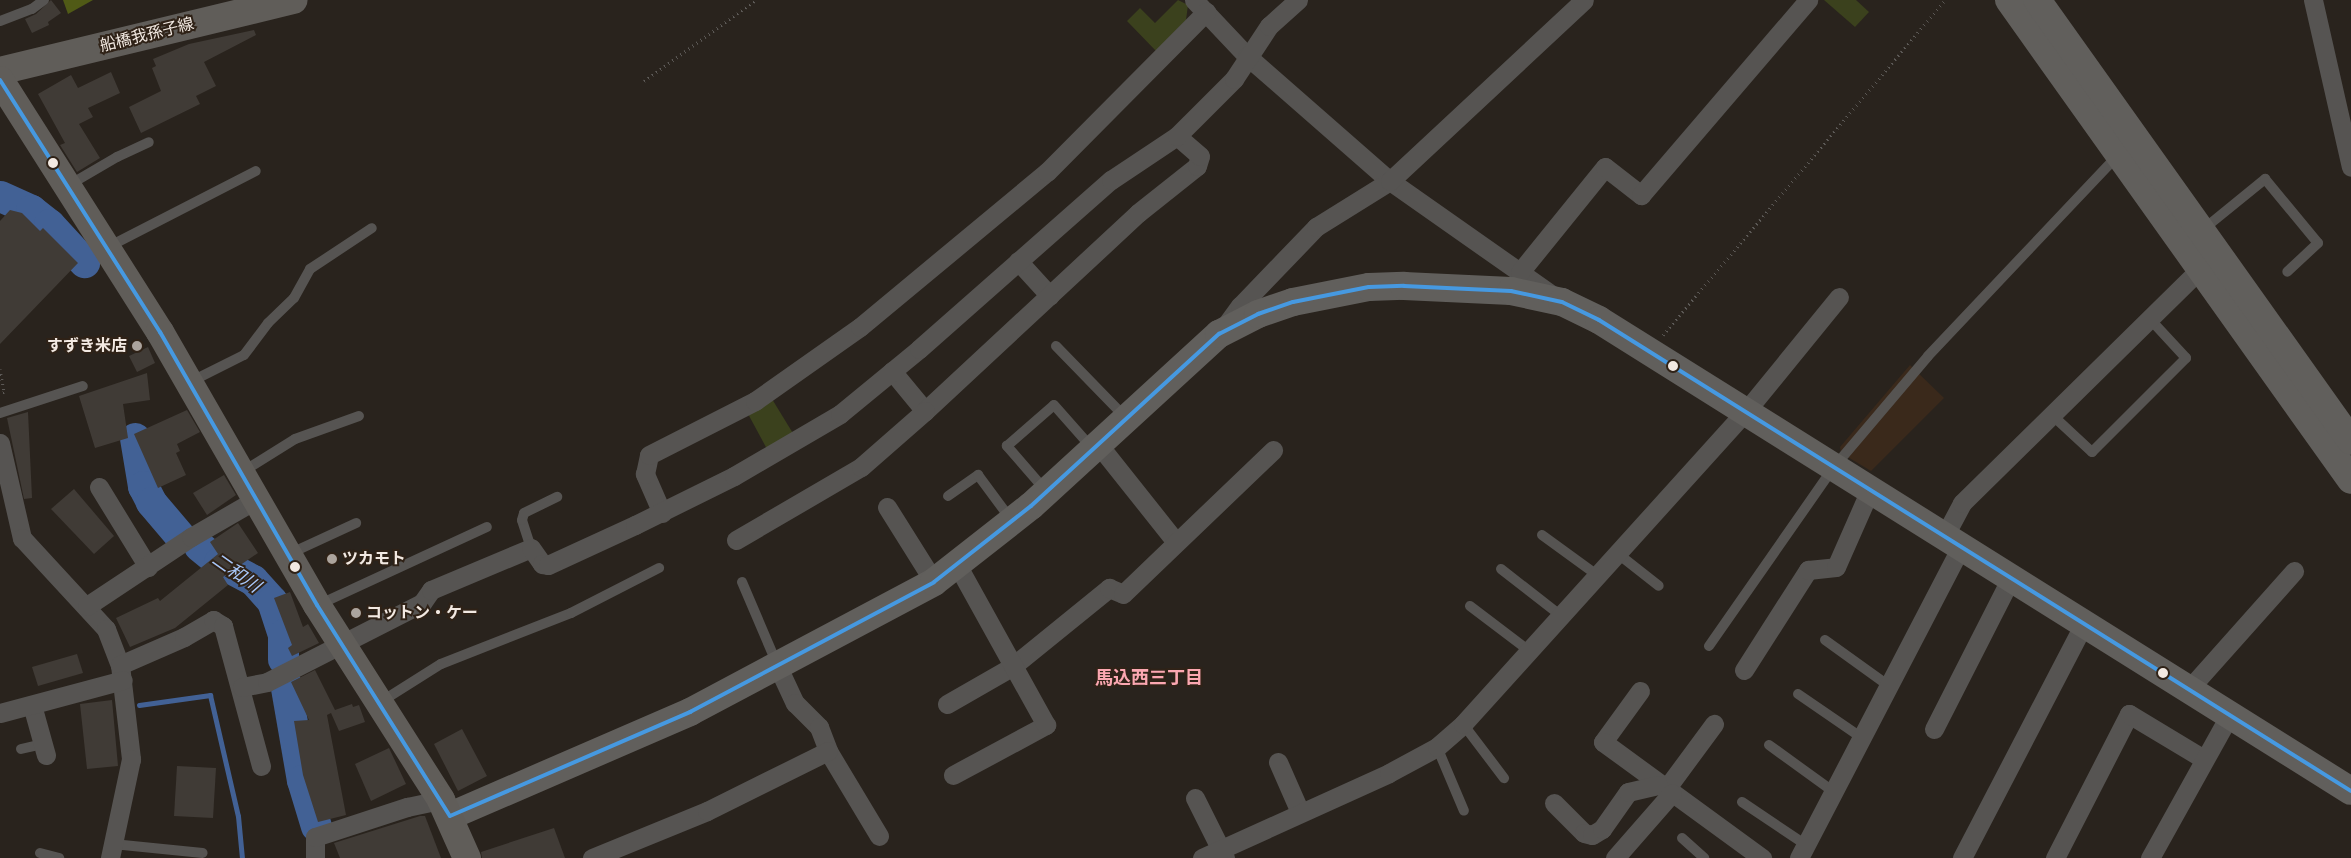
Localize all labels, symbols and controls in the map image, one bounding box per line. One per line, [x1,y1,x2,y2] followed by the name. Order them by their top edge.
[98,14,196,56] street label: 船橋我孫子線
[48,158,58,168] unlabelled marker
[47,336,127,356] place label: すずき米店
[131,340,143,352] marker: すずき米店
[1668,361,1678,371] unlabelled marker
[208,549,264,597] water label: 二和川
[342,549,406,569] place label: ツカモト
[326,553,338,565] marker: ツカモト
[290,562,300,572] unlabelled marker
[366,603,478,623] place label: コットン・ケー
[350,607,362,619] marker: コットン・ケー
[1095,667,1203,689] district label: 馬込西三丁目
[2158,668,2168,678] unlabelled marker

